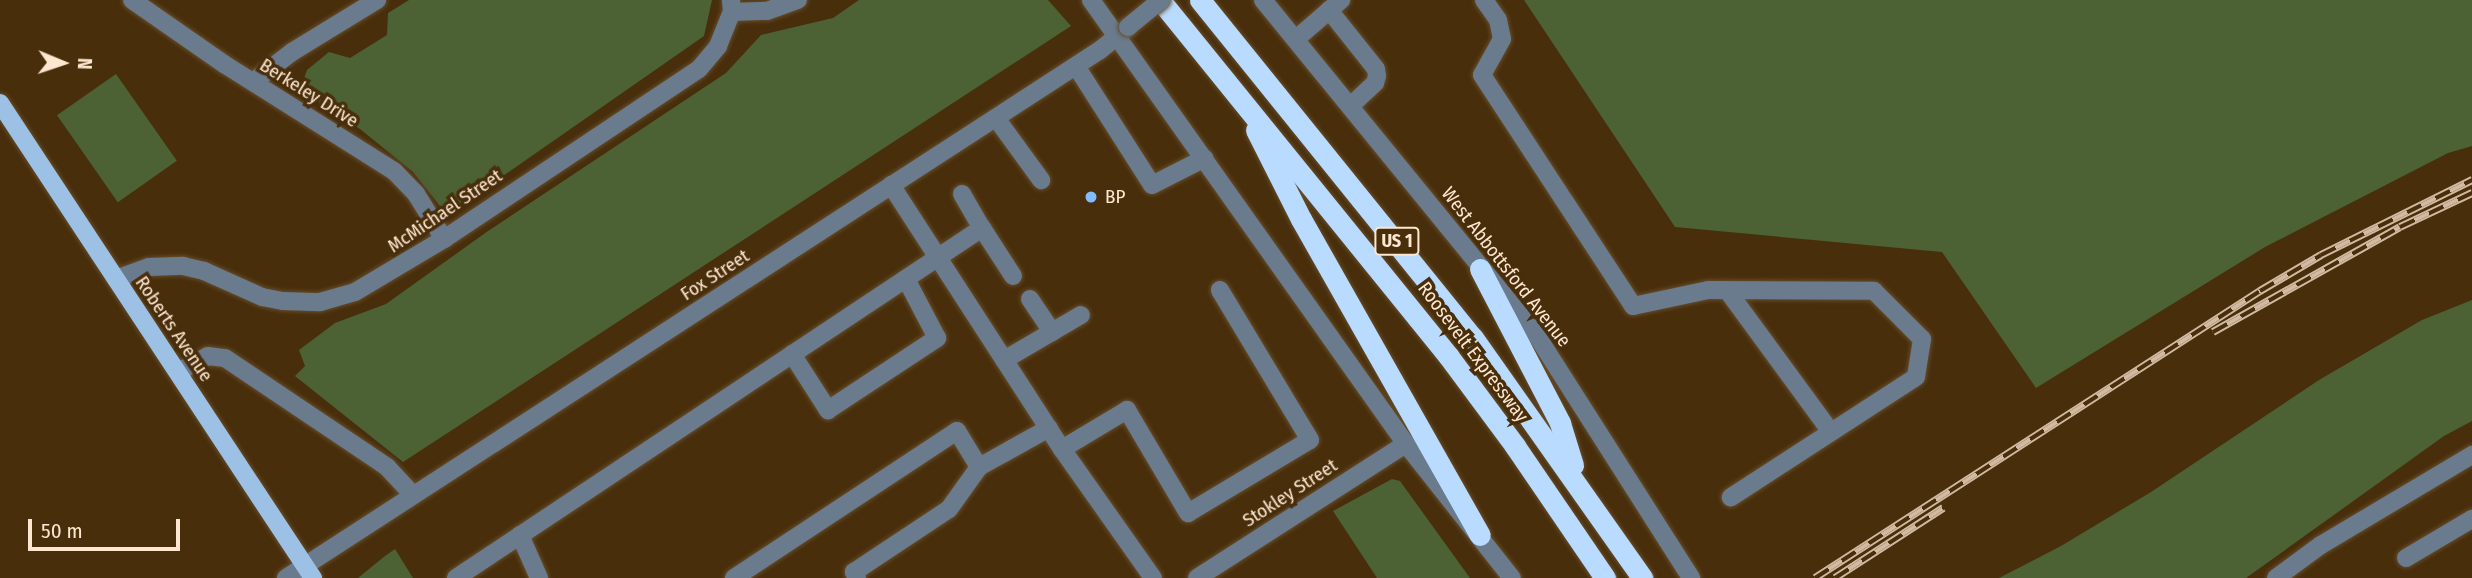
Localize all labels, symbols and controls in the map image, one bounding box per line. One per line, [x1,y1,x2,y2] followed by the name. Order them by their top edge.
[28,28,98,98] north arrow
[256,54,362,132] street label: Berkeley Drive
[73,58,96,70] text: N
[384,164,506,258] street label: McMichael Street
[1437,183,1575,351] street label: West Abbottsford Avenue
[1105,186,1125,208] place label: BP
[1083,189,1099,205] marker: BP
[1374,227,1420,256] road number: US 1
[677,244,753,306] street label: Fox Street
[130,272,218,386] street label: Roberts Avenue
[1413,278,1533,426] street label: Roosevelt Expressway
[1238,454,1342,532] street label: Stokley Street
[32,504,184,548] scale bar
[41,518,83,544] text: 50 m

